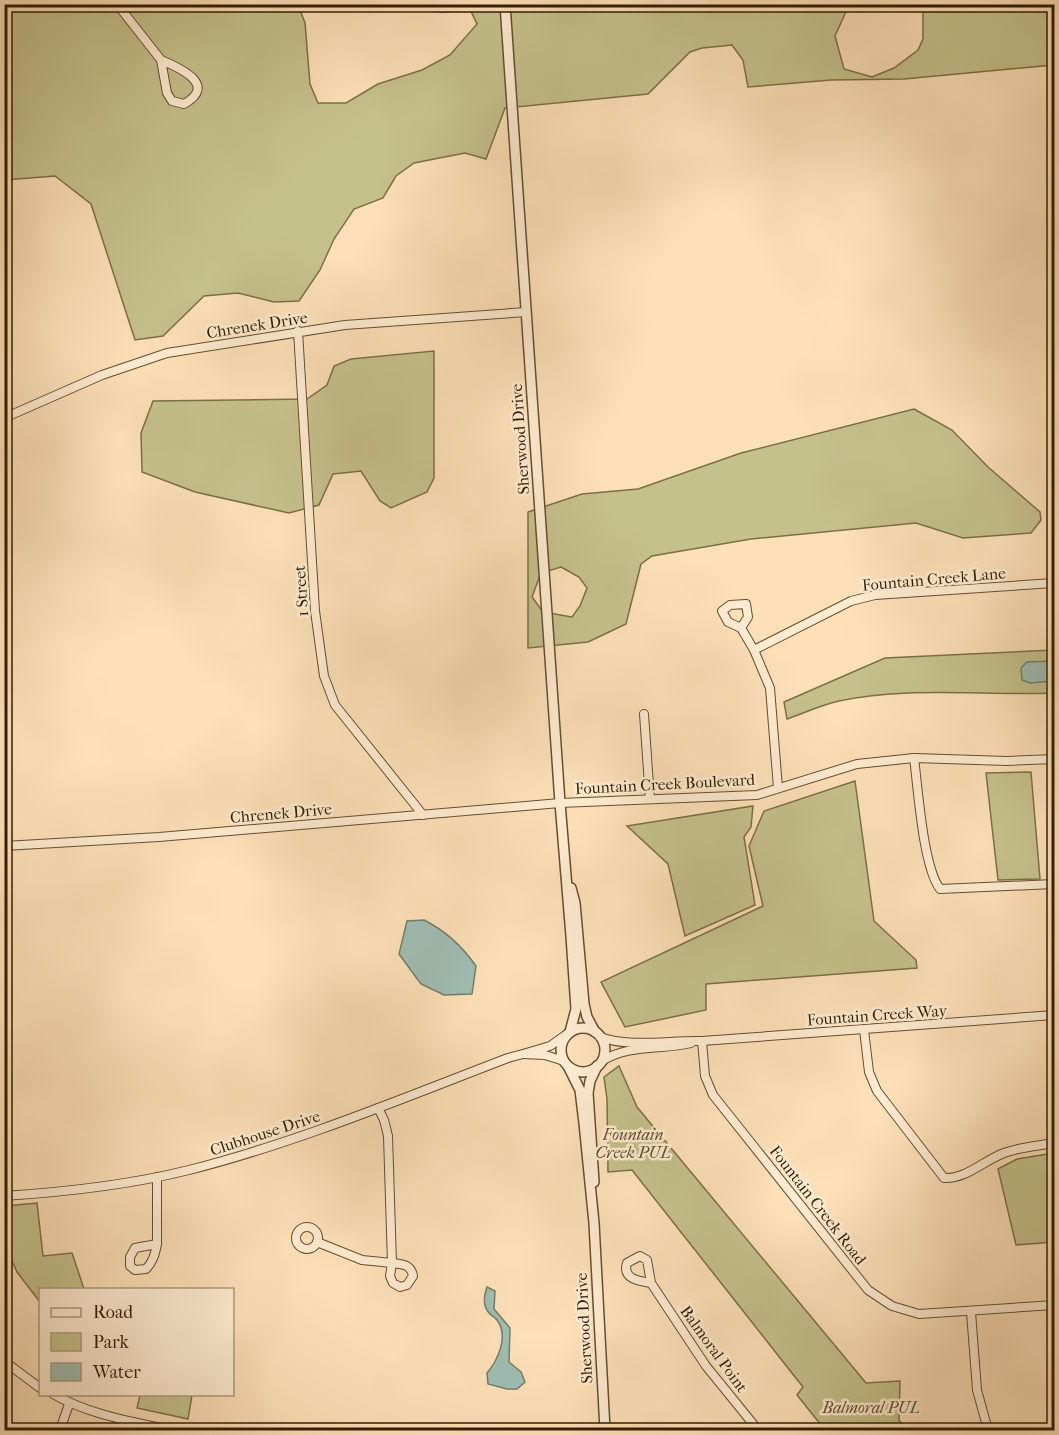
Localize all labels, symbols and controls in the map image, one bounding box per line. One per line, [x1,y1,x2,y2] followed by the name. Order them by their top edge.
[205,308,309,342] street label: Chrenek Drive
[507,383,533,495] street label: Sherwood Drive
[861,563,1007,595] street label: Fountain Creek Lane
[290,564,312,617] street label: 1 Street
[575,770,756,798] street label: Fountain Creek Boulevard
[229,799,333,827] street label: Chrenek Drive
[806,1001,948,1029] street label: Fountain Creek Way
[208,1106,323,1160] street label: Clubhouse Drive
[595,1125,671,1162] park label: Fountain Creek PUL
[766,1142,871,1269] street label: Fountain Creek Road
[572,1272,596,1384] street label: Sherwood Drive
[39,1288,234,1396] legend
[93,1302,133,1323] text: Road
[676,1302,752,1396] street label: Balmoral Point
[93,1332,130,1353] text: Park
[92,1362,141,1383] text: Water
[821,1398,920,1417] park label: Balmoral PUL

